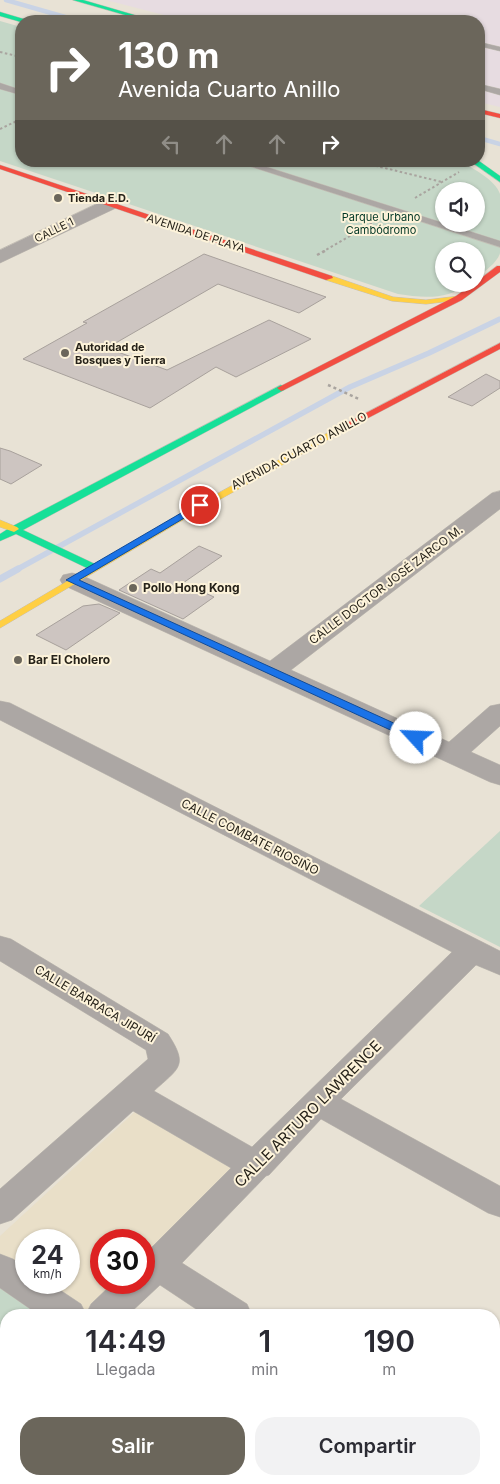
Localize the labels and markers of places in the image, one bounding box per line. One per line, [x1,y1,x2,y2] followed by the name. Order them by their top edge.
[68,191,129,205] place label: Tienda E.D.
[52,192,64,204] marker: Tienda E.D.
[75,340,166,367] place label: Autoridad de Bosques y Tierra
[59,347,71,359] marker: Autoridad de Bosques y Tierra
[179,484,221,526] pin
[143,580,240,595] place label: Pollo Hong Kong
[127,582,139,594] marker: Pollo Hong Kong
[28,652,110,667] place label: Bar El Cholero
[12,654,24,666] marker: Bar El Cholero

